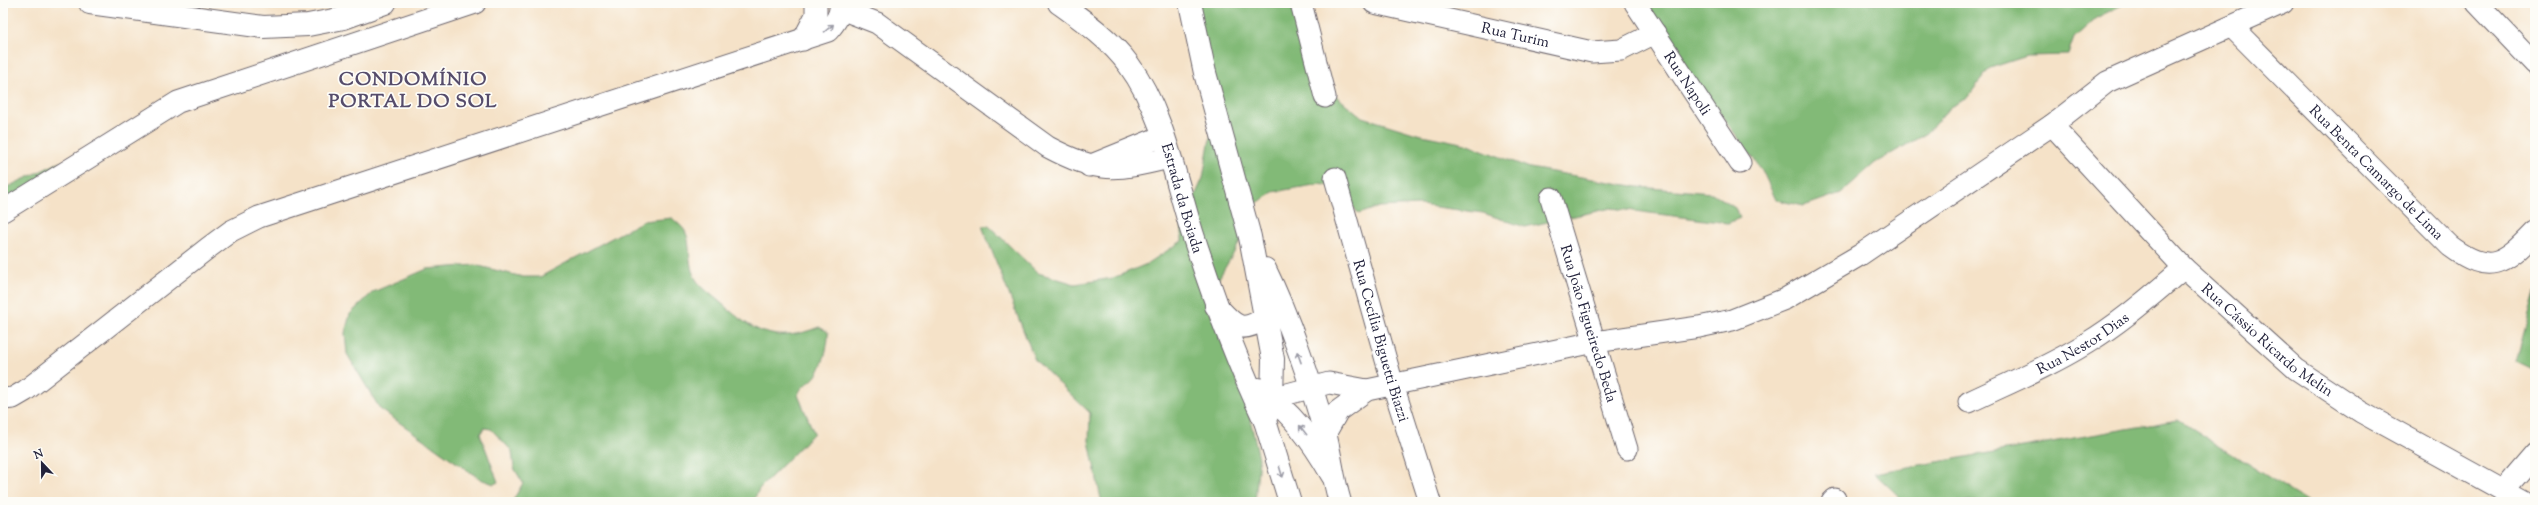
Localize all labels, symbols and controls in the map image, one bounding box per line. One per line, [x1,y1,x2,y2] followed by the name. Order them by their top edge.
[1479,18,1552,54] street label: Rua Turim
[824,24,834,33] one-way arrow
[1658,48,1715,120] street label: Rua Napoli
[329,67,497,116] district label: CONDOMÍNIO PORTAL DO SOL
[2304,101,2448,246] street label: Rua Benta Camargo de Lima
[1155,141,1207,256] street label: Estrada da Boiada
[1554,243,1621,405] street label: Rua João Figueiredo Beda
[1346,257,1413,425] street label: Rua Cecília Biguetti Biazzi
[2196,279,2337,403] street label: Rua Cássio Ricardo Melin
[2033,308,2134,381] street label: Rua Nestor Dias
[1295,351,1303,363] one-way arrow
[1299,424,1308,435] one-way arrow
[22,443,62,483] north arrow
[31,446,46,464] text: N
[1278,465,1285,478] one-way arrow

